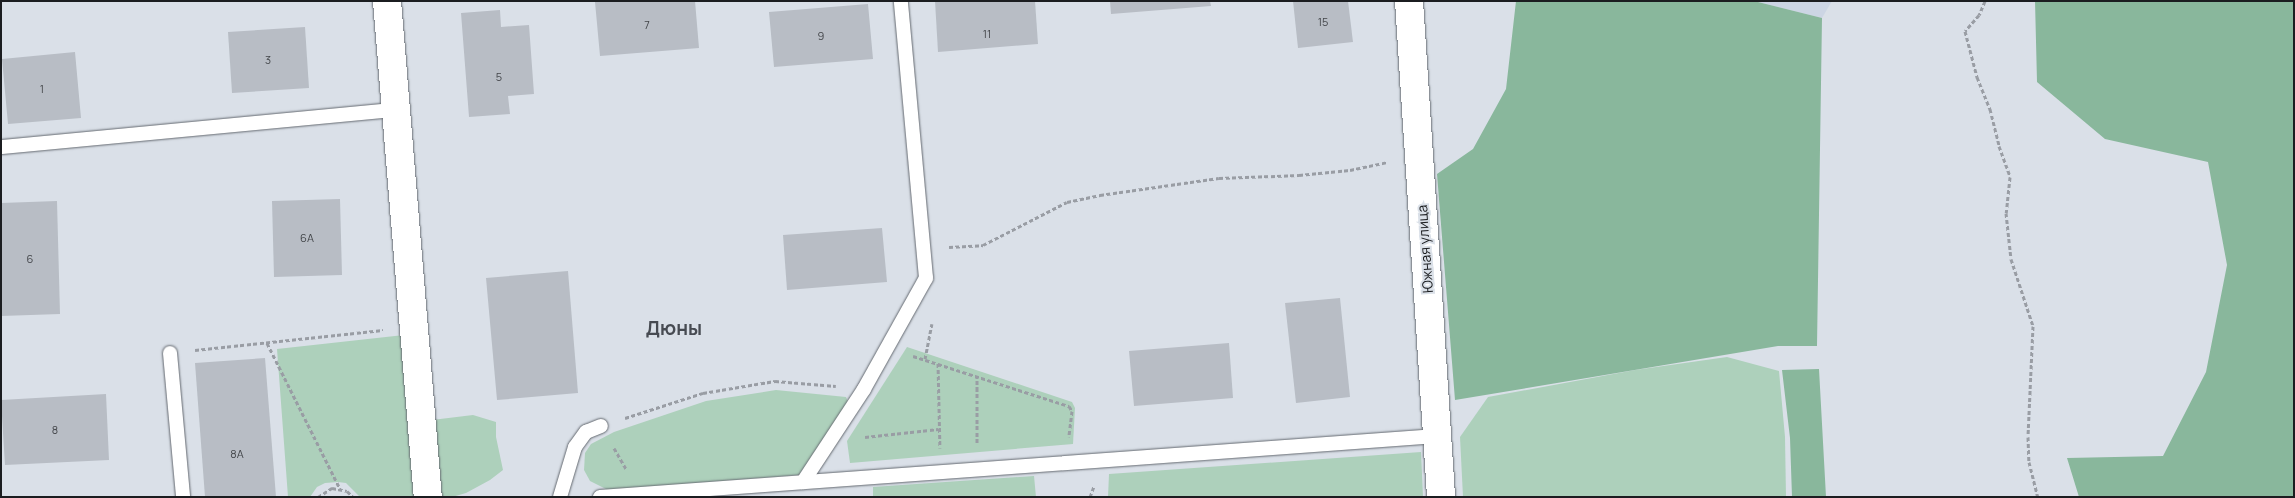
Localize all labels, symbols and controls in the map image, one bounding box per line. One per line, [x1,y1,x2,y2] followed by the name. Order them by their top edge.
[1318,15,1328,29] house number: 15
[644,18,650,32] house number: 7
[983,27,991,41] house number: 11
[818,29,824,43] house number: 9
[265,53,271,67] house number: 3
[496,70,502,84] house number: 5
[40,82,44,96] house number: 1
[1414,204,1436,294] street label: Южная улица
[300,231,314,245] house number: 6А
[27,252,33,266] house number: 6
[646,318,702,340] district label: Дюны
[52,423,58,437] house number: 8
[230,447,244,461] house number: 8А

